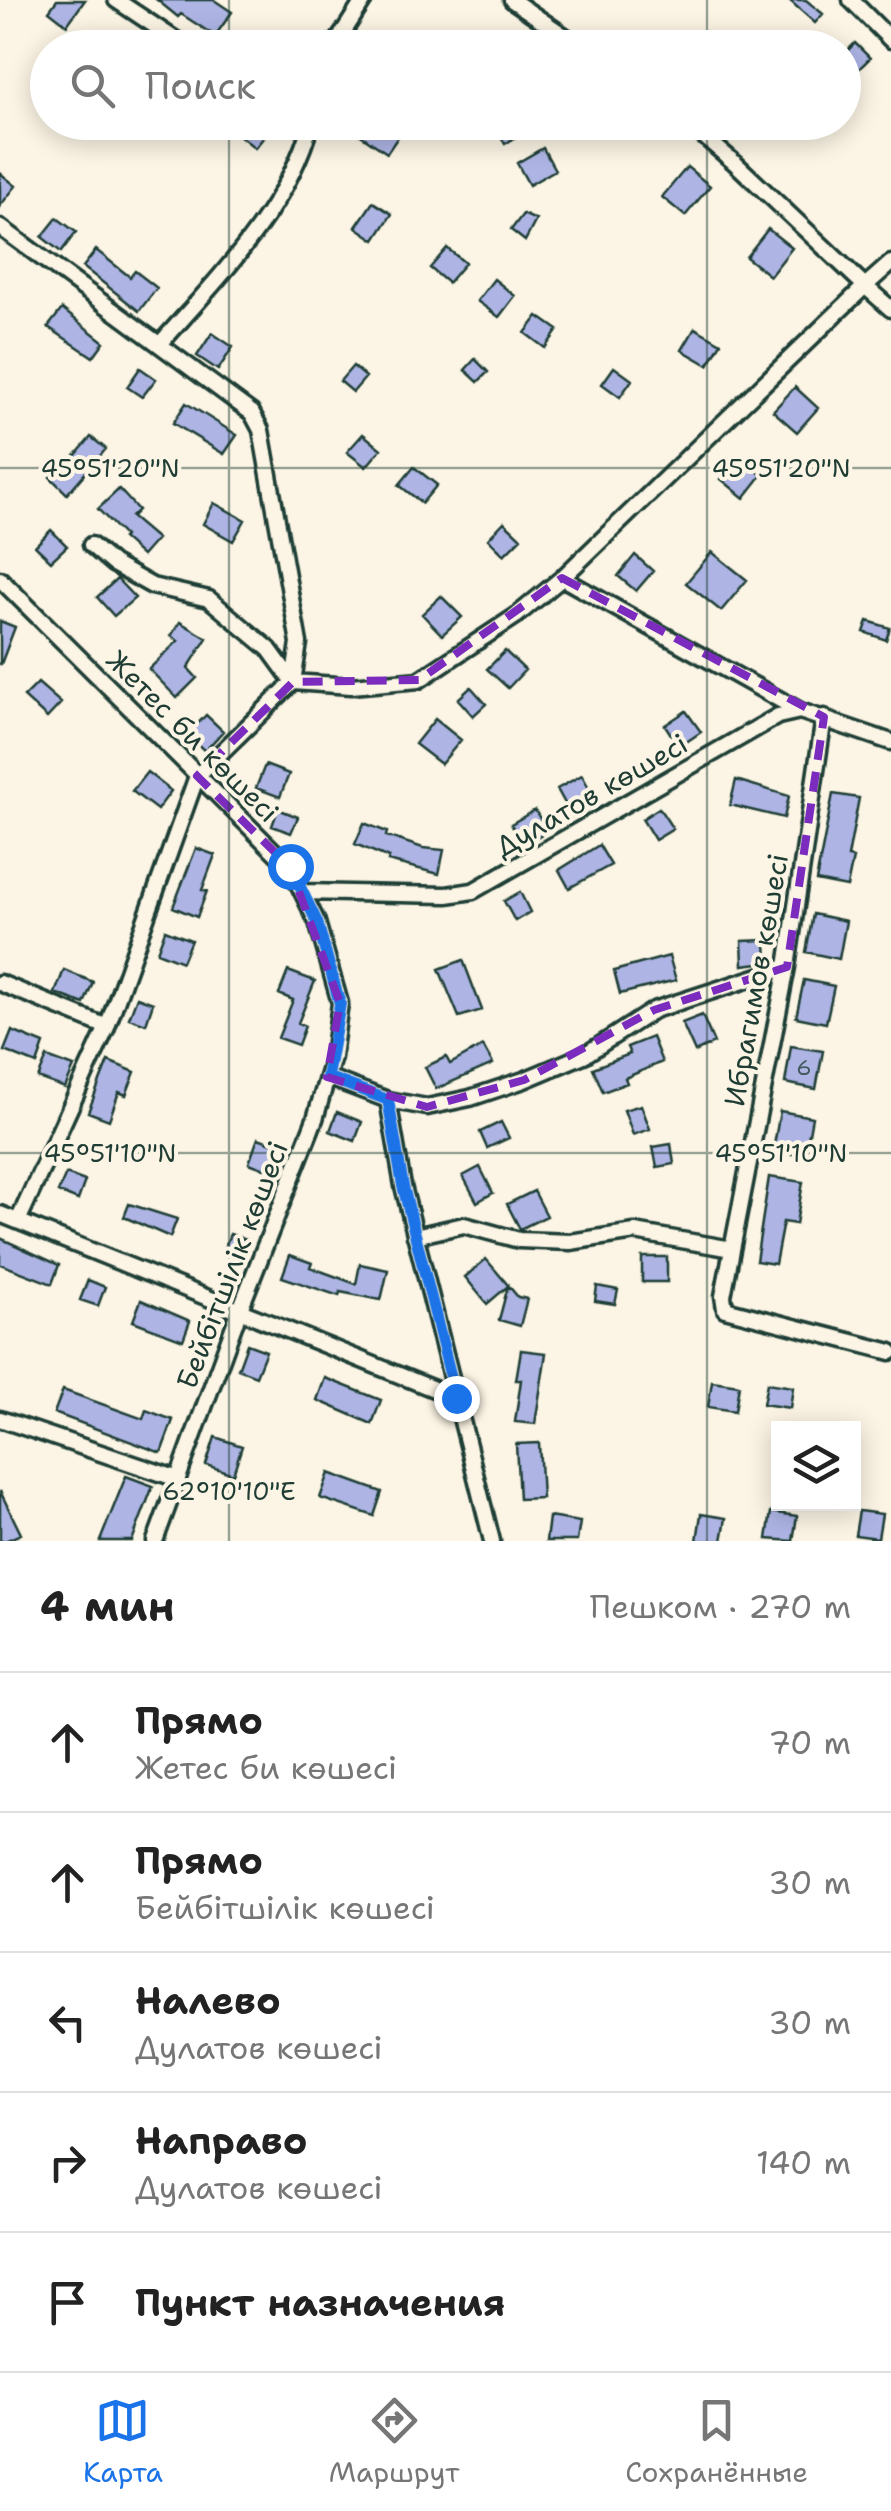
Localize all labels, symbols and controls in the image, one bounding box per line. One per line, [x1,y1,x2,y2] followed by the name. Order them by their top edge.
[30,30,861,140] search box
[65,58,120,113] icon: search
[145,60,256,111] text: Поиск
[40,451,180,485] text: 45°51'20"N
[711,451,851,485] text: 45°51'20"N
[98,641,288,831] street label: Жетес би көшесі
[488,724,694,866] street label: Дулатов көшесі
[268,844,314,890] route start
[715,851,797,1109] street label: Ибрагимов көшесі
[796,1053,812,1082] house number: 6
[44,1136,176,1170] text: 45°51'10"N
[167,1136,297,1394] street label: Бейбітшілік көшесі
[715,1136,847,1170] text: 45°51'10"N
[434,1376,480,1422] route end
[771,1421,861,1511] map controls
[771,1421,861,1511] button: layers
[162,1474,296,1508] text: 62°10'10"E
[40,1578,175,1634] text: 4 мин
[590,1585,851,1628] text: Пешком · 270 m
[135,1695,263,1746] text: Прямо
[40,1715,95,1770] icon: ahead
[768,1721,851,1764] text: 70 m
[135,1746,397,1789] text: Жетес би көшесі
[135,1835,263,1886] text: Прямо
[40,1855,95,1910] icon: ahead
[768,1861,851,1904] text: 30 m
[135,1886,435,1929] text: Бейбітшілік көшесі
[135,1975,281,2026] text: Налево
[40,1995,95,2050] icon: left
[768,2001,851,2044] text: 30 m
[135,2026,383,2069] text: Дулатов көшесі
[135,2115,308,2166] text: Направо
[40,2135,95,2190] icon: right
[756,2141,851,2184] text: 140 m
[135,2166,383,2209] text: Дулатов көшесі
[40,2275,95,2330] icon: arrive
[135,2277,505,2328] text: Пункт назначения
[83,2393,163,2491] tab: Карта
[329,2393,459,2491] tab: Маршрут
[625,2393,808,2491] tab: Сохранённые

